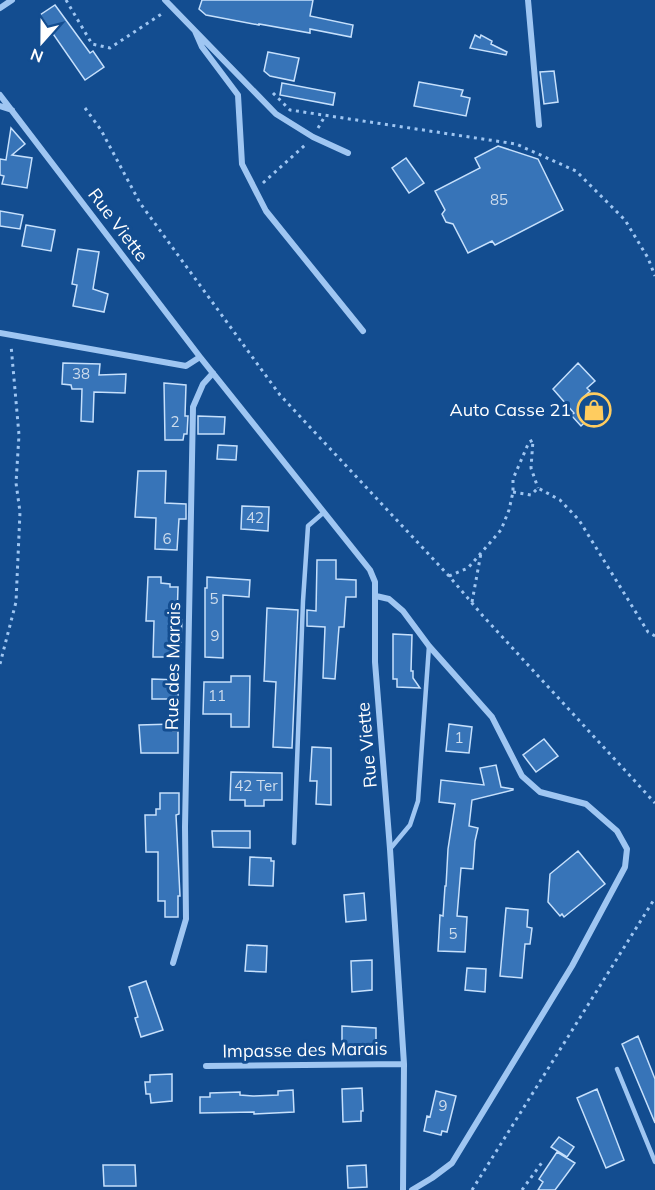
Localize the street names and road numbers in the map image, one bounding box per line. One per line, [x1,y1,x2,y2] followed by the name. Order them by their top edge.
[83,183,153,266] street label: Rue Viette
[160,602,185,730] street label: Rue des Marais
[351,701,382,789] street label: Rue Viette
[222,1037,388,1062] street label: Impasse des Marais

